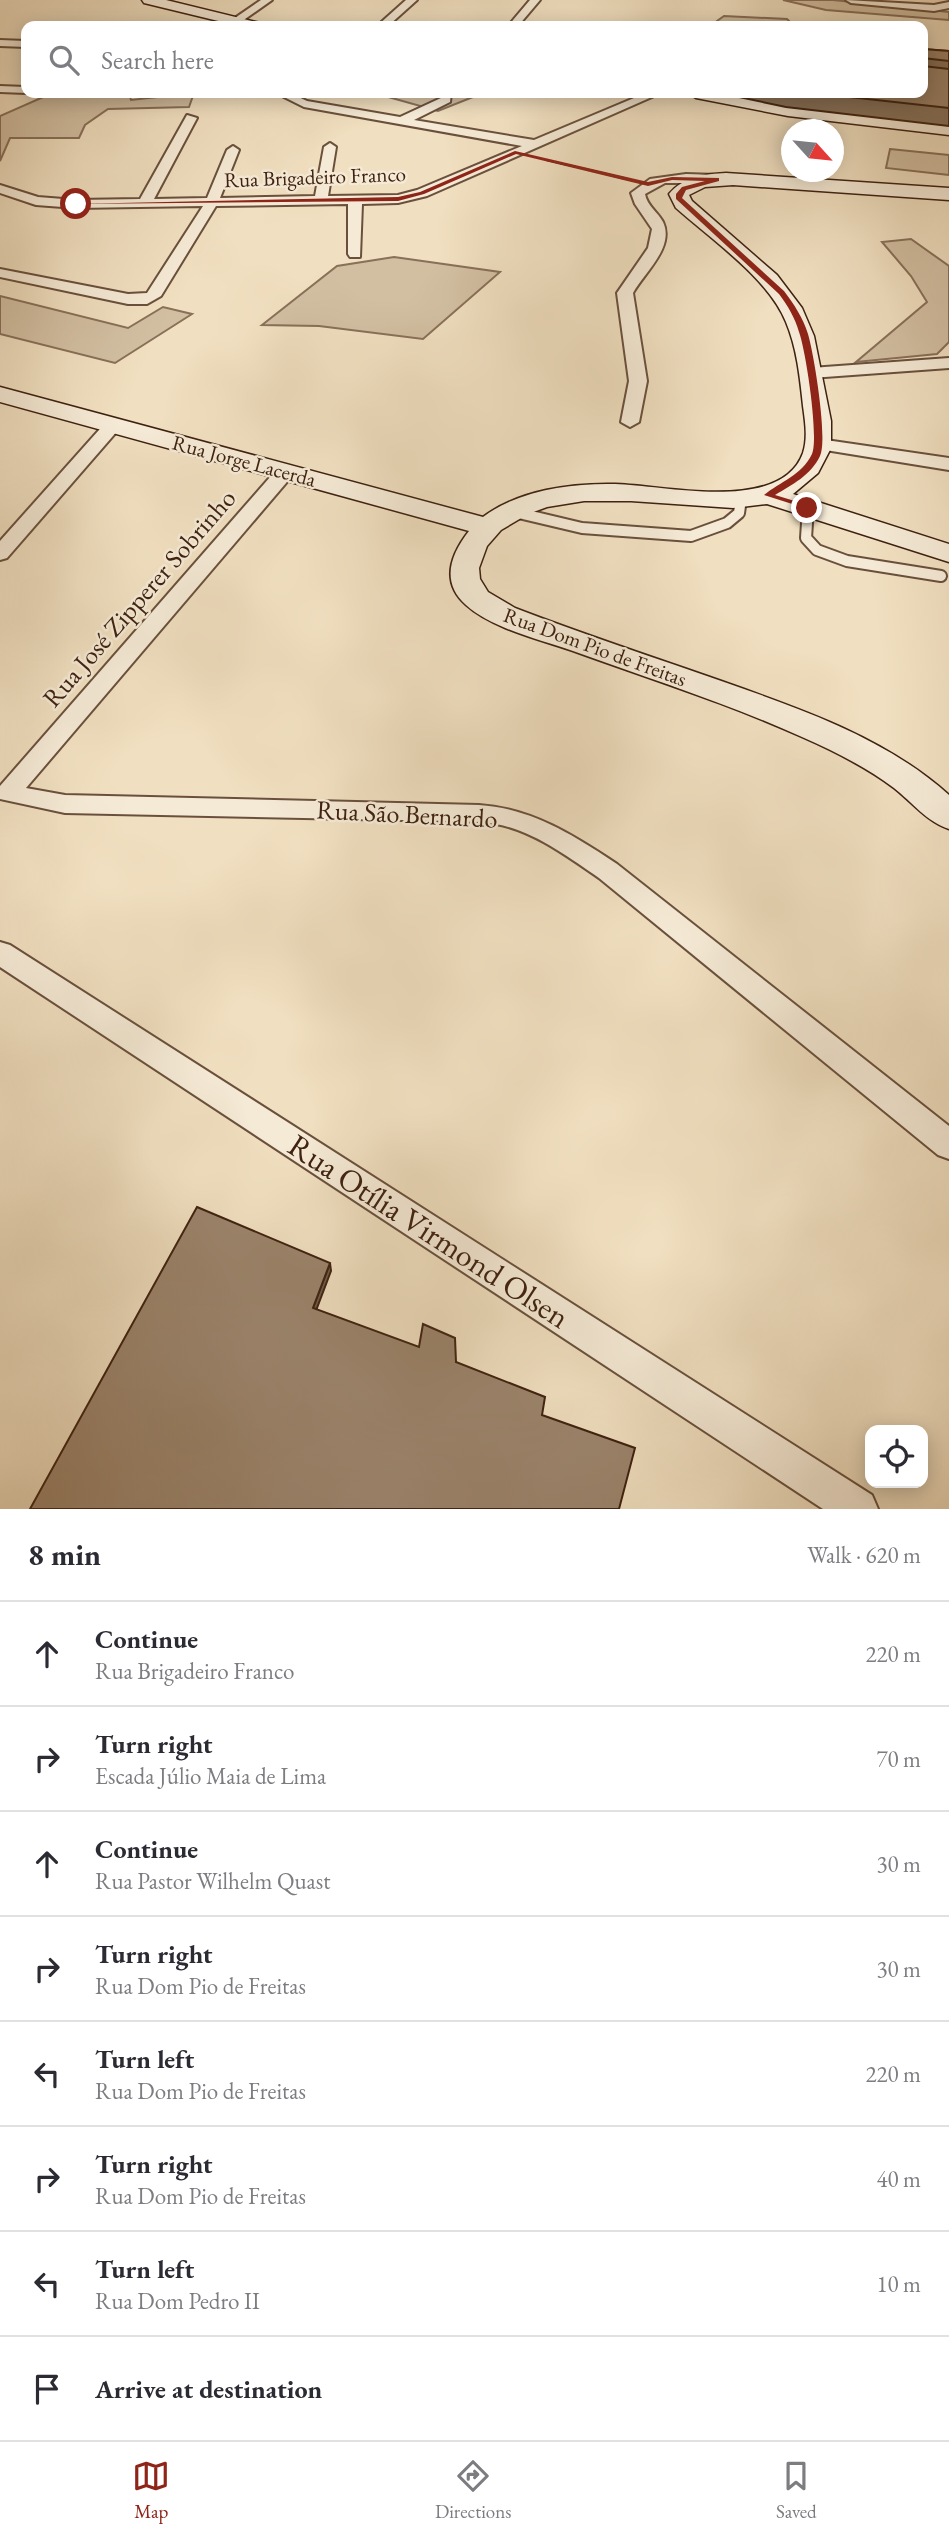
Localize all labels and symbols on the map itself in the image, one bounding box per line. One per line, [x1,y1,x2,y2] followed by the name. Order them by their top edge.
[781,119,844,182] north arrow
[224,160,406,193] street label: Rua Brigadeiro Franco
[60,188,91,219] route start
[169,428,320,493] street label: Rua Jorge Lacerda
[35,482,243,714] street label: Rua José Zipperer Sobrinho
[791,492,822,523] route end
[500,601,690,692] street label: Rua Dom Pio de Freitas
[316,792,498,836] street label: Rua São Bernardo
[280,1124,578,1338] street label: Rua Otília Virmond Olsen

